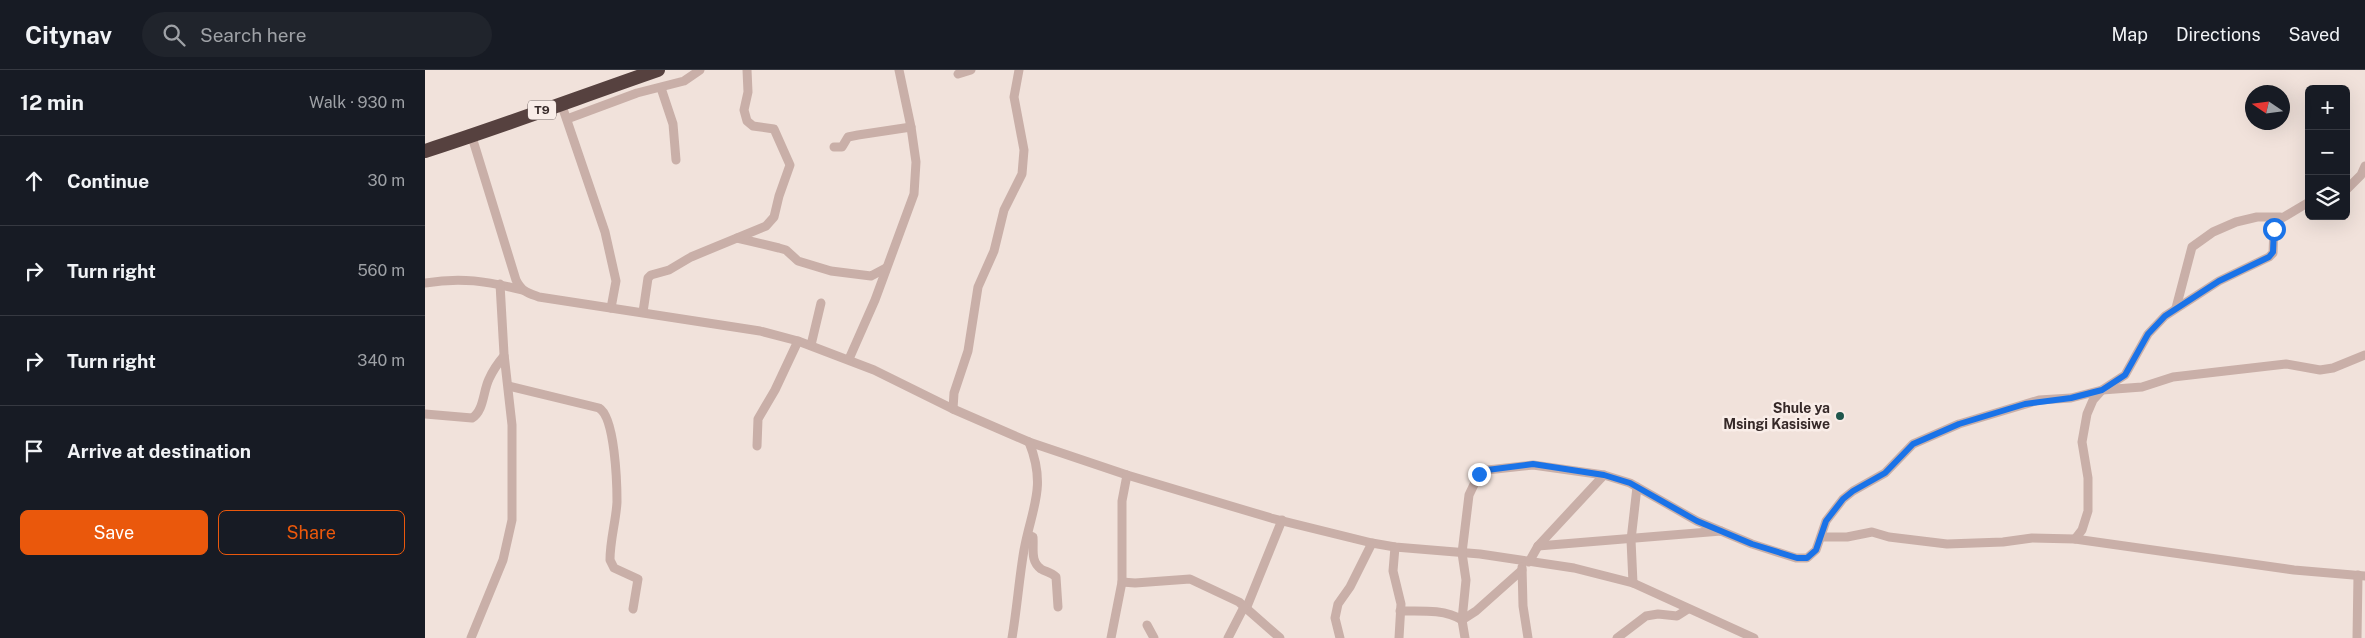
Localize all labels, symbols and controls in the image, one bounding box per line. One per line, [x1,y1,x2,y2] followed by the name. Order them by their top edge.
[142,12,492,57] search box
[25,21,112,49] text: Citynav
[160,21,188,49] icon: search
[200,24,307,46] text: Search here
[2111,24,2148,45] text: Map
[2176,24,2261,45] text: Directions
[2289,24,2340,45] text: Saved
[2245,85,2290,130] north arrow
[2305,85,2350,220] map controls
[2305,85,2350,130] button: +
[20,90,84,115] text: 12 min
[309,93,405,112] text: Walk · 930 m
[528,100,556,120] road number: T9
[2305,130,2350,175] button: −
[20,167,48,195] icon: ahead
[67,170,149,192] text: Continue
[368,171,405,190] text: 30 m
[2305,175,2350,220] button: layers
[2263,218,2286,241] route start
[20,257,48,285] icon: right
[67,260,156,282] text: Turn right
[357,261,405,280] text: 560 m
[20,347,48,375] icon: right
[67,350,156,372] text: Turn right
[357,351,405,370] text: 340 m
[1723,400,1830,432] place label: Shule ya Msingi Kasisiwe
[1834,410,1846,422] marker: Shule ya Msingi Kasisiwe
[20,437,48,465] icon: arrive
[67,440,251,462] text: Arrive at destination
[1468,463,1491,486] route end
[20,510,208,555] button: Save
[218,510,405,555] button: Share

